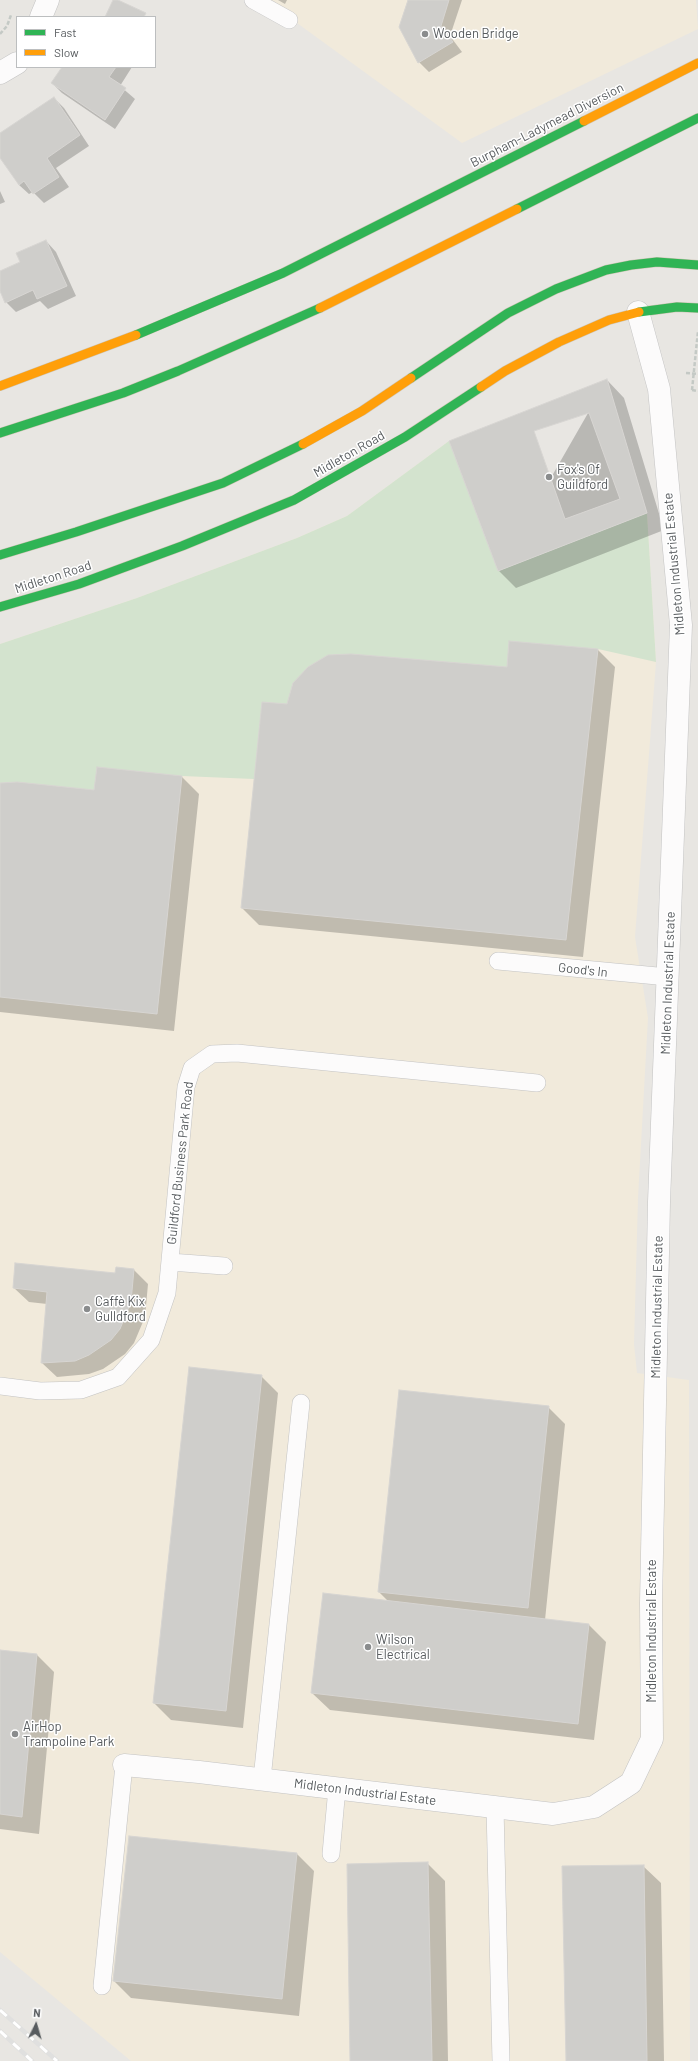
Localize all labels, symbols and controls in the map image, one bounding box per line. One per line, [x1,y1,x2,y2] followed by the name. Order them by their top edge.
[16,16,156,68] legend
[54,25,77,39] text: Fast
[433,26,519,42] place label: Wooden Bridge
[420,29,430,39] marker: Wooden Bridge
[54,45,79,59] text: Slow
[468,79,626,171] street label: Burpham-Ladymead Diversion
[311,427,387,481] street label: Midleton Road
[557,462,608,493] place label: Fox's Of Guildford
[544,472,554,482] marker: Fox's Of Guildford
[660,492,688,636] street label: Midleton Industrial Estate
[13,557,93,597] street label: Midleton Road
[658,911,678,1055] street label: Midleton Industrial Estate
[557,960,609,980] street label: Good's In
[164,1081,196,1245] street label: Guildford Business Park Road
[648,1235,666,1379] street label: Midleton Industrial Estate
[95,1294,146,1325] place label: Caffè Kix Gulldford
[82,1304,92,1314] marker: Caffè Kix Gulldford
[644,1559,660,1703] street label: Midleton Industrial Estate
[376,1632,430,1663] place label: Wilson Electrical
[363,1642,373,1652] marker: Wilson Electrical
[23,1719,114,1750] place label: AirHop Trampoline Park
[10,1729,20,1739] marker: AirHop Trampoline Park
[293,1776,437,1808] street label: Midleton Industrial Estate
[16,2005,56,2045] north arrow
[33,2006,41,2019] text: N

